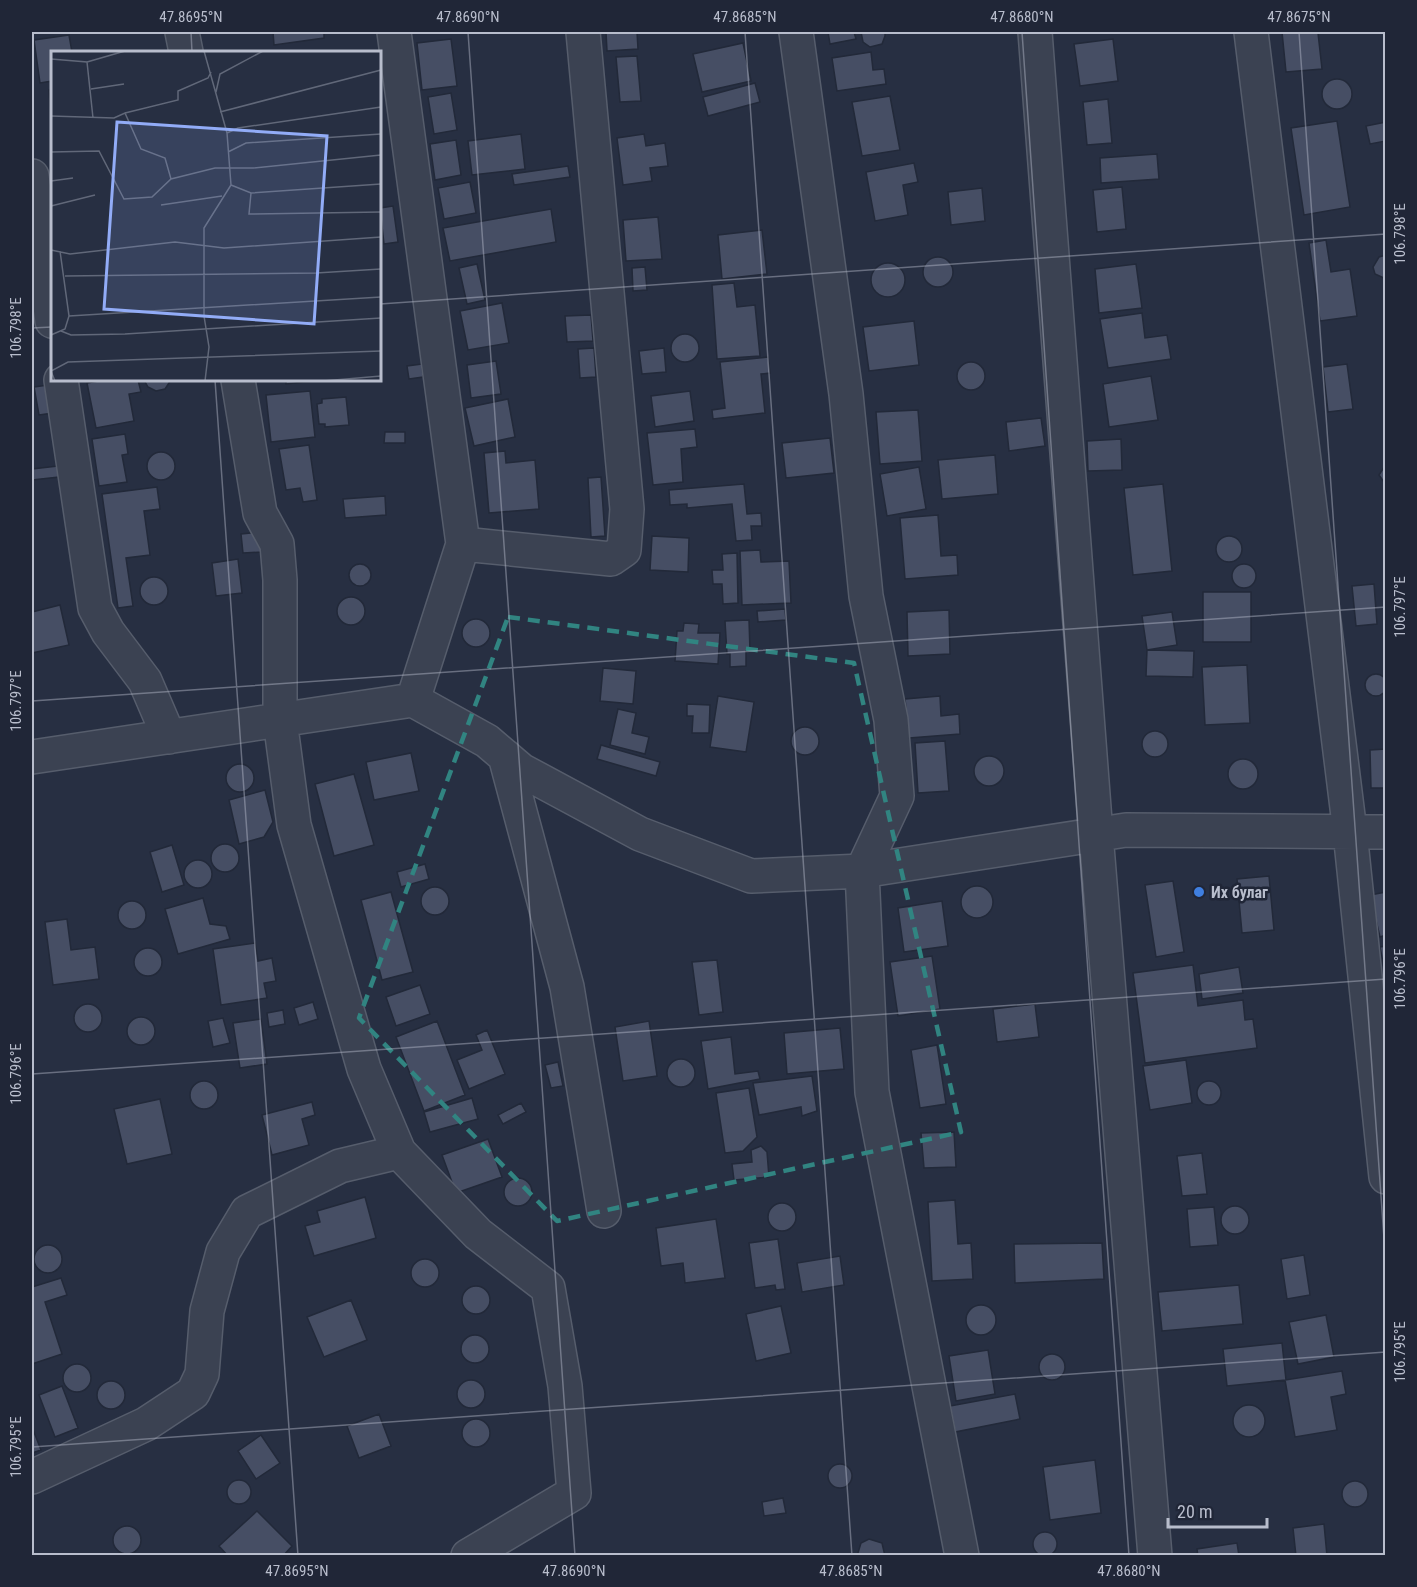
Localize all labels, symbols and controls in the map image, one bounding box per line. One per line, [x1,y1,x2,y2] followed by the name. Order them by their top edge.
[159,8,223,26] text: 47.8695°N
[436,8,500,26] text: 47.8690°N
[713,8,777,26] text: 47.8685°N
[990,8,1054,26] text: 47.8680°N
[1267,8,1331,26] text: 47.8675°N
[51,51,381,381] inset map
[1391,203,1409,265] text: 106.798°E
[7,297,25,359] text: 106.798°E
[1391,576,1409,638] text: 106.797°E
[7,670,25,732] text: 106.797°E
[1211,883,1268,902] place label: Их булаг
[1192,885,1206,899] marker: Их булаг
[1391,948,1409,1010] text: 106.796°E
[7,1043,25,1105] text: 106.796°E
[1391,1321,1409,1383] text: 106.795°E
[7,1416,25,1478] text: 106.795°E
[1168,1491,1267,1529] scale bar
[1177,1501,1212,1522] text: 20 m
[265,1562,329,1580] text: 47.8695°N
[542,1562,606,1580] text: 47.8690°N
[819,1562,883,1580] text: 47.8685°N
[1097,1562,1161,1580] text: 47.8680°N

